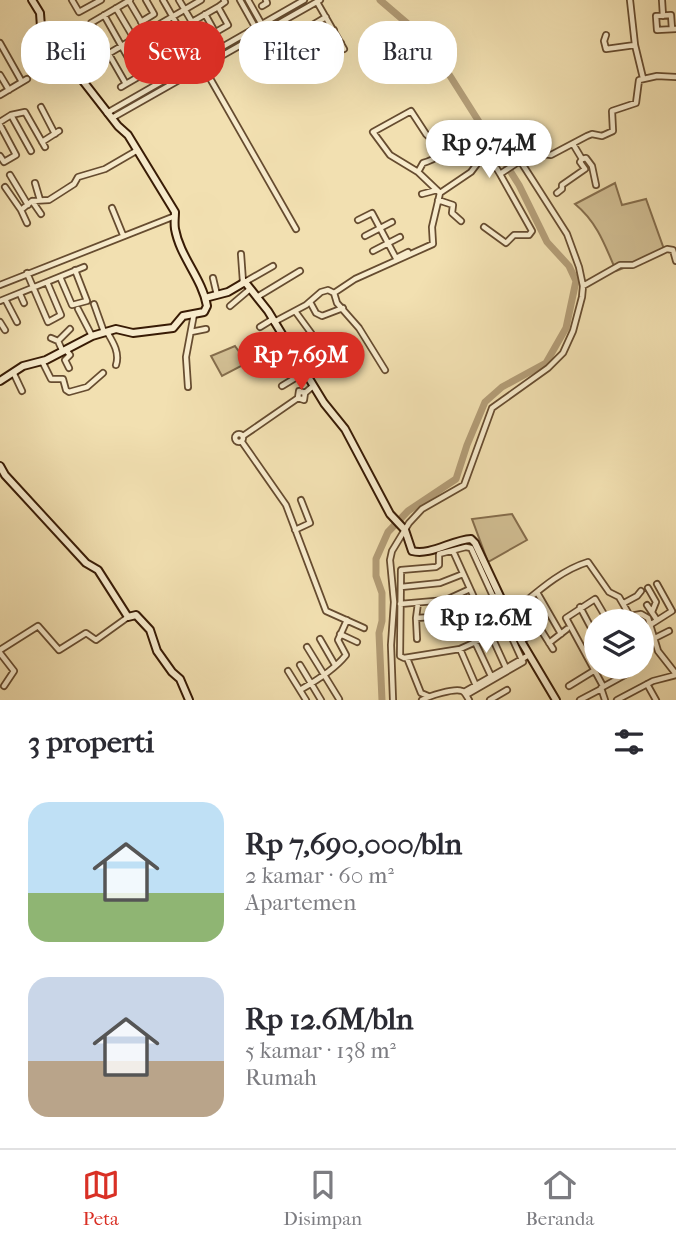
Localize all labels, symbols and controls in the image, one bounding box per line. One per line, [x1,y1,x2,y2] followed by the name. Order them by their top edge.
[21,21,110,84] chip: Beli
[124,21,225,84] chip: Sewa
[239,21,344,84] chip: Filter
[358,21,457,84] chip: Baru
[417,120,561,180] pin: Rp 9.74M
[442,129,536,156] text: Rp 9.74M
[229,332,373,392] pin: Rp 7.69M
[254,341,348,368] text: Rp 7.69M
[414,596,558,655] pin: Rp 12.6M
[440,604,532,631] text: Rp 12.6M
[584,609,654,679] map controls
[584,609,654,679] button: layers
[610,723,648,761] icon: filters
[28,725,154,760] text: 3 properti
[245,827,462,862] text: Rp 7,690,000/bln
[84,830,168,914] icon: home
[245,862,394,889] text: 2 kamar · 60 m²
[245,889,356,916] text: Apartemen
[245,1002,414,1037] text: Rp 12.6M/bln
[84,1005,168,1089] icon: home
[245,1037,396,1064] text: 5 kamar · 138 m²
[245,1064,317,1091] text: Rumah
[82,1166,120,1230] tab: Peta
[283,1166,362,1230] tab: Disimpan
[526,1166,594,1230] tab: Beranda

